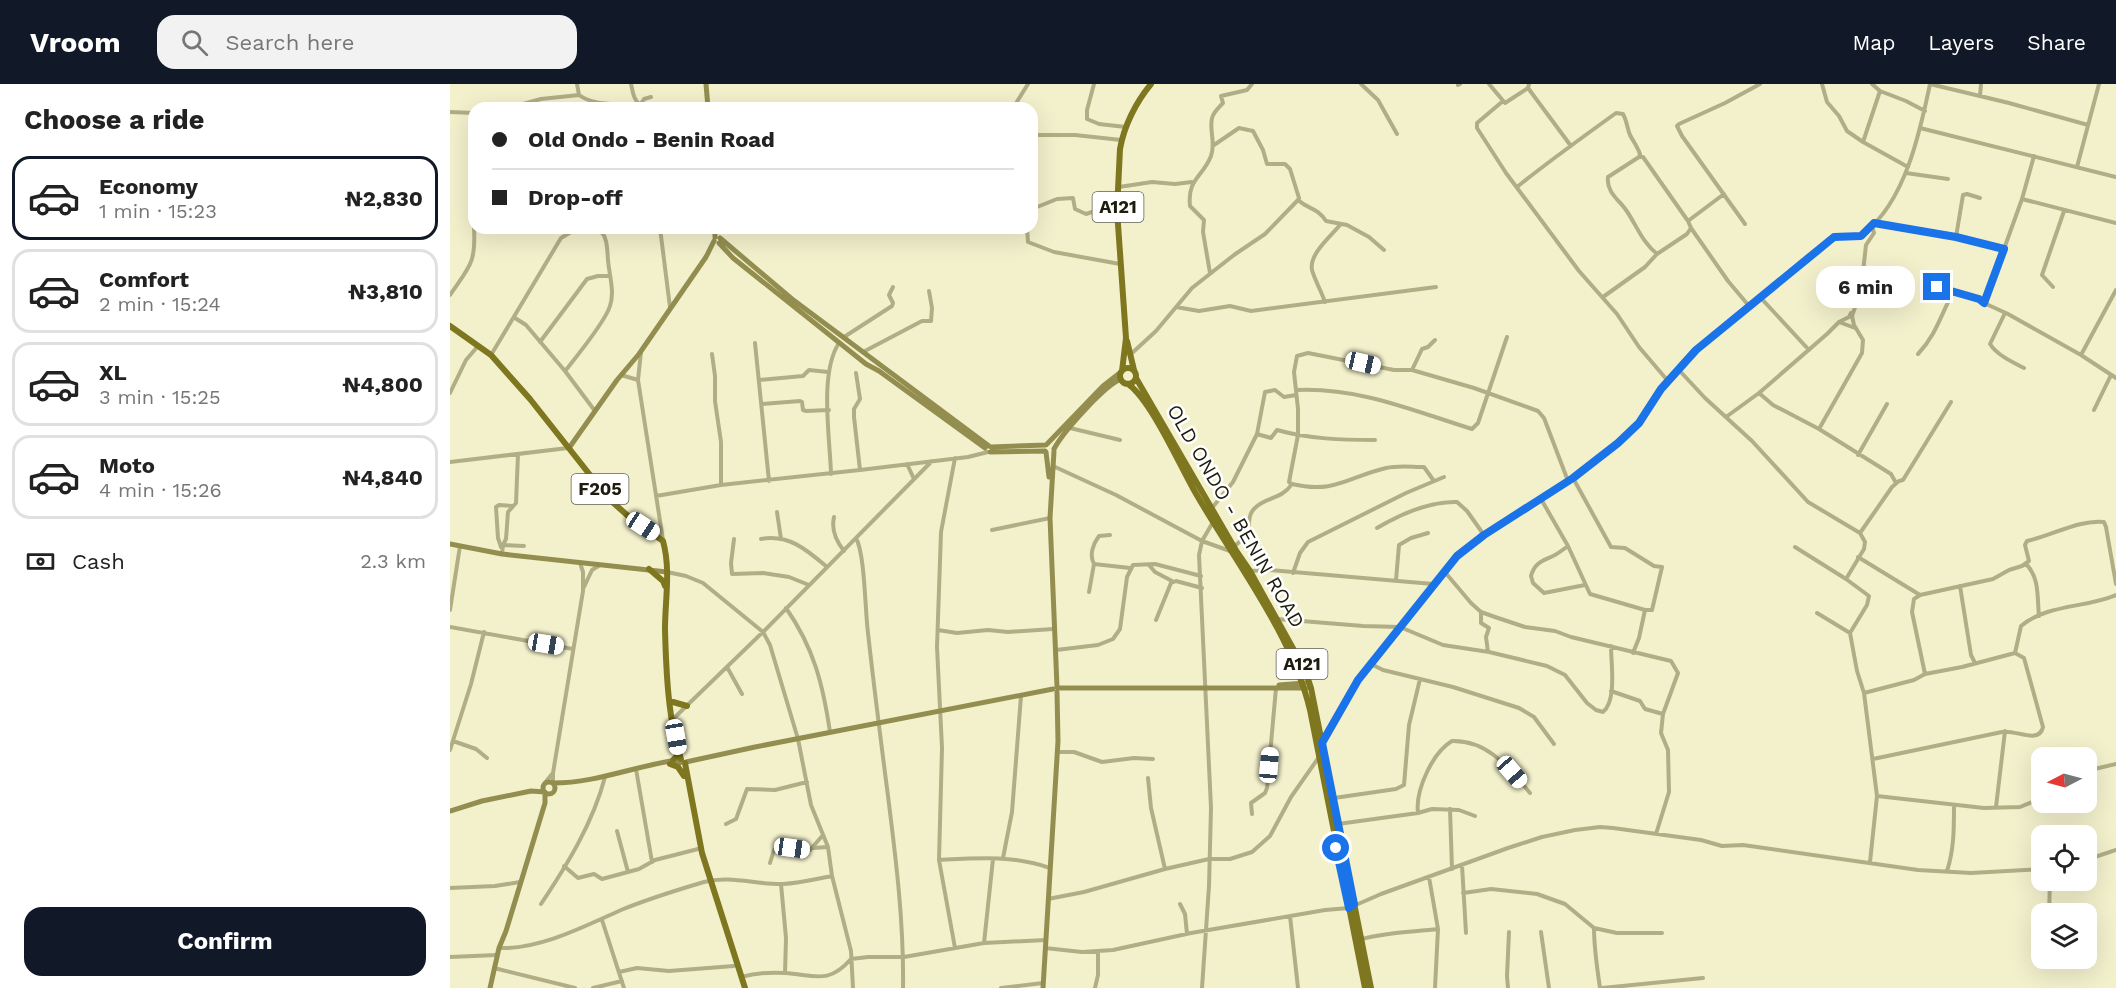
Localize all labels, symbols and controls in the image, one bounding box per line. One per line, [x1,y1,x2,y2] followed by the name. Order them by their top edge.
[157,15,577,69] search box
[30,26,121,59] text: Vroom
[178,26,211,59] icon: search
[226,30,354,55] text: Search here
[1852,30,1895,55] text: Map
[1928,30,1994,55] text: Layers
[2027,30,2086,55] text: Share
[24,104,204,136] text: Choose a ride
[528,127,775,152] text: Old Ondo - Benin Road
[27,171,81,225] icon: car
[99,174,198,199] text: Economy
[528,185,623,210] text: Drop-off
[345,186,423,211] text: ₦2,830
[1092,192,1144,222] road number: A121
[99,199,217,223] text: 1 min · 15:23
[27,264,81,318] icon: car
[1817,266,1916,308] callout: 6 min
[99,267,189,292] text: Comfort
[1923,273,1950,300] route end
[1838,275,1893,299] text: 6 min
[348,279,423,304] text: ₦3,810
[99,292,221,316] text: 2 min · 15:24
[1343,350,1383,376] car
[27,357,81,411] icon: car
[99,360,127,385] text: XL
[342,372,423,397] text: ₦4,800
[99,385,221,409] text: 3 min · 15:25
[1162,400,1310,632] street label: OLD ONDO - BENIN ROAD
[27,450,81,504] icon: car
[99,453,155,478] text: Moto
[342,465,423,490] text: ₦4,840
[572,474,628,504] road number: F205
[99,478,222,502] text: 4 min · 15:26
[623,509,663,543] car
[24,545,57,578] icon: cash
[72,549,125,574] text: Cash
[360,549,426,573] text: 2.3 km
[527,632,565,656] car
[1276,649,1328,679] road number: A121
[664,718,688,756] car
[1258,746,1280,784] car
[2031,747,2097,813] north arrow
[2031,747,2097,969] map controls
[1493,753,1531,791] car
[2031,825,2097,891] button: locate
[1322,834,1349,861] route start
[773,837,811,859] car
[2031,903,2097,969] button: layers
[24,907,426,976] button: Confirm

